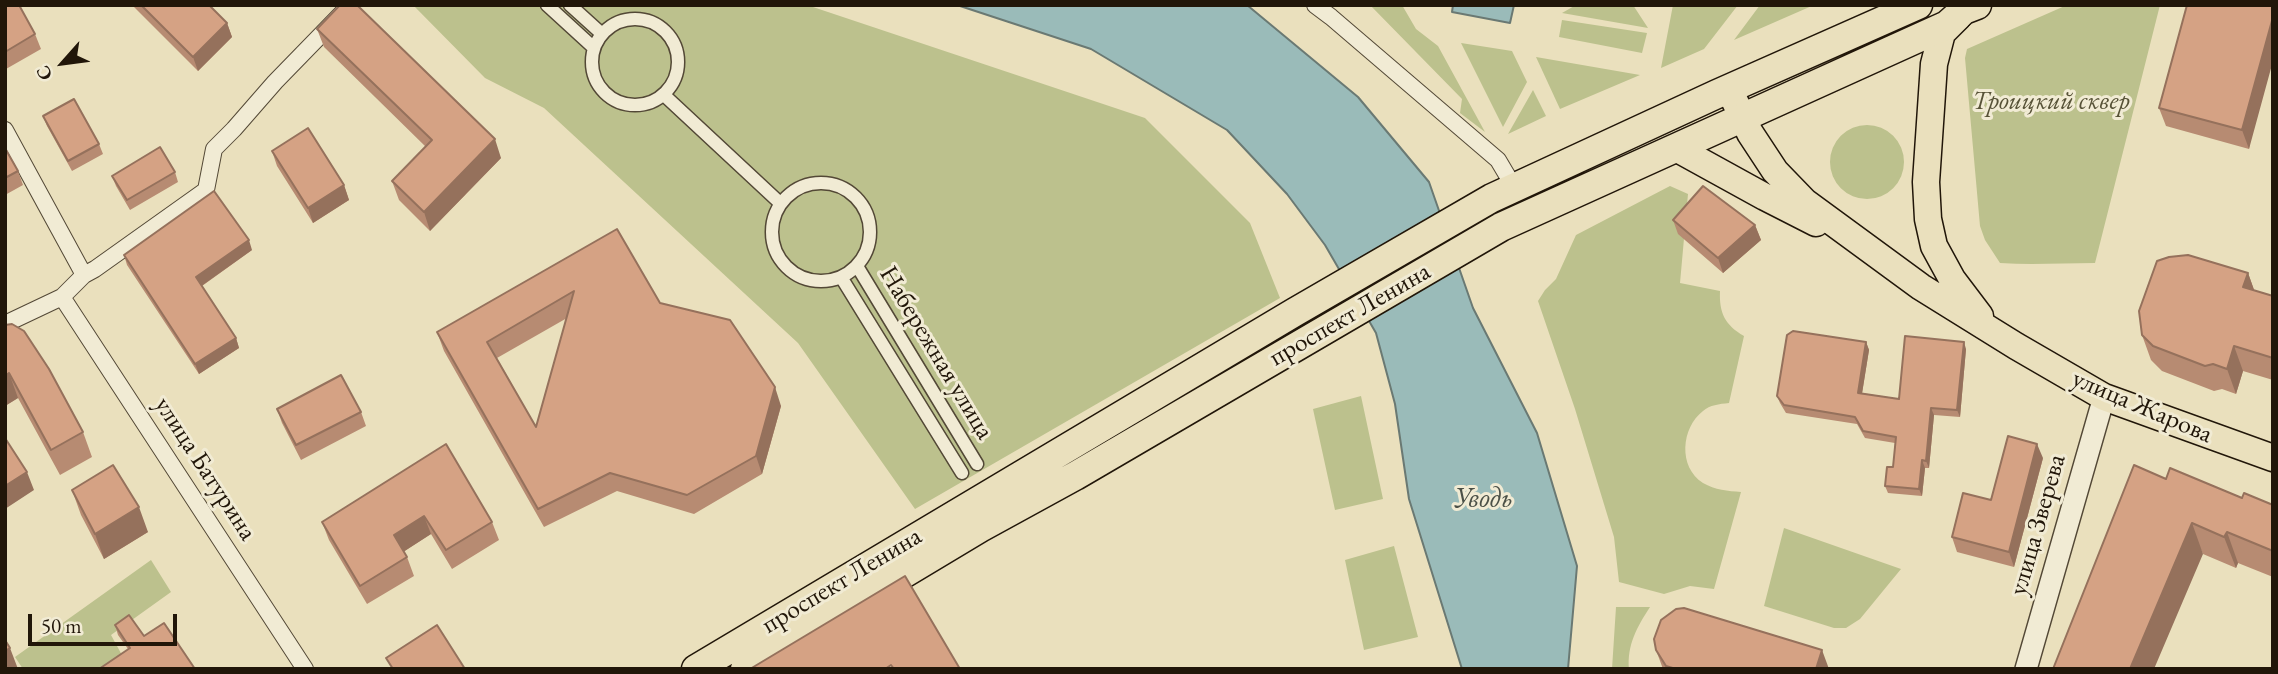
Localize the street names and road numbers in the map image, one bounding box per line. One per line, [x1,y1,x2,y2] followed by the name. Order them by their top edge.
[1264,256,1436,374] street label: проспект Ленина
[872,261,1000,445] street label: Набережная улица
[2067,363,2217,451] street label: улица Жарова
[147,391,263,547] street label: улица Батурина
[2003,451,2073,599] street label: улица Зверева
[756,521,928,641] street label: проспект Ленина

